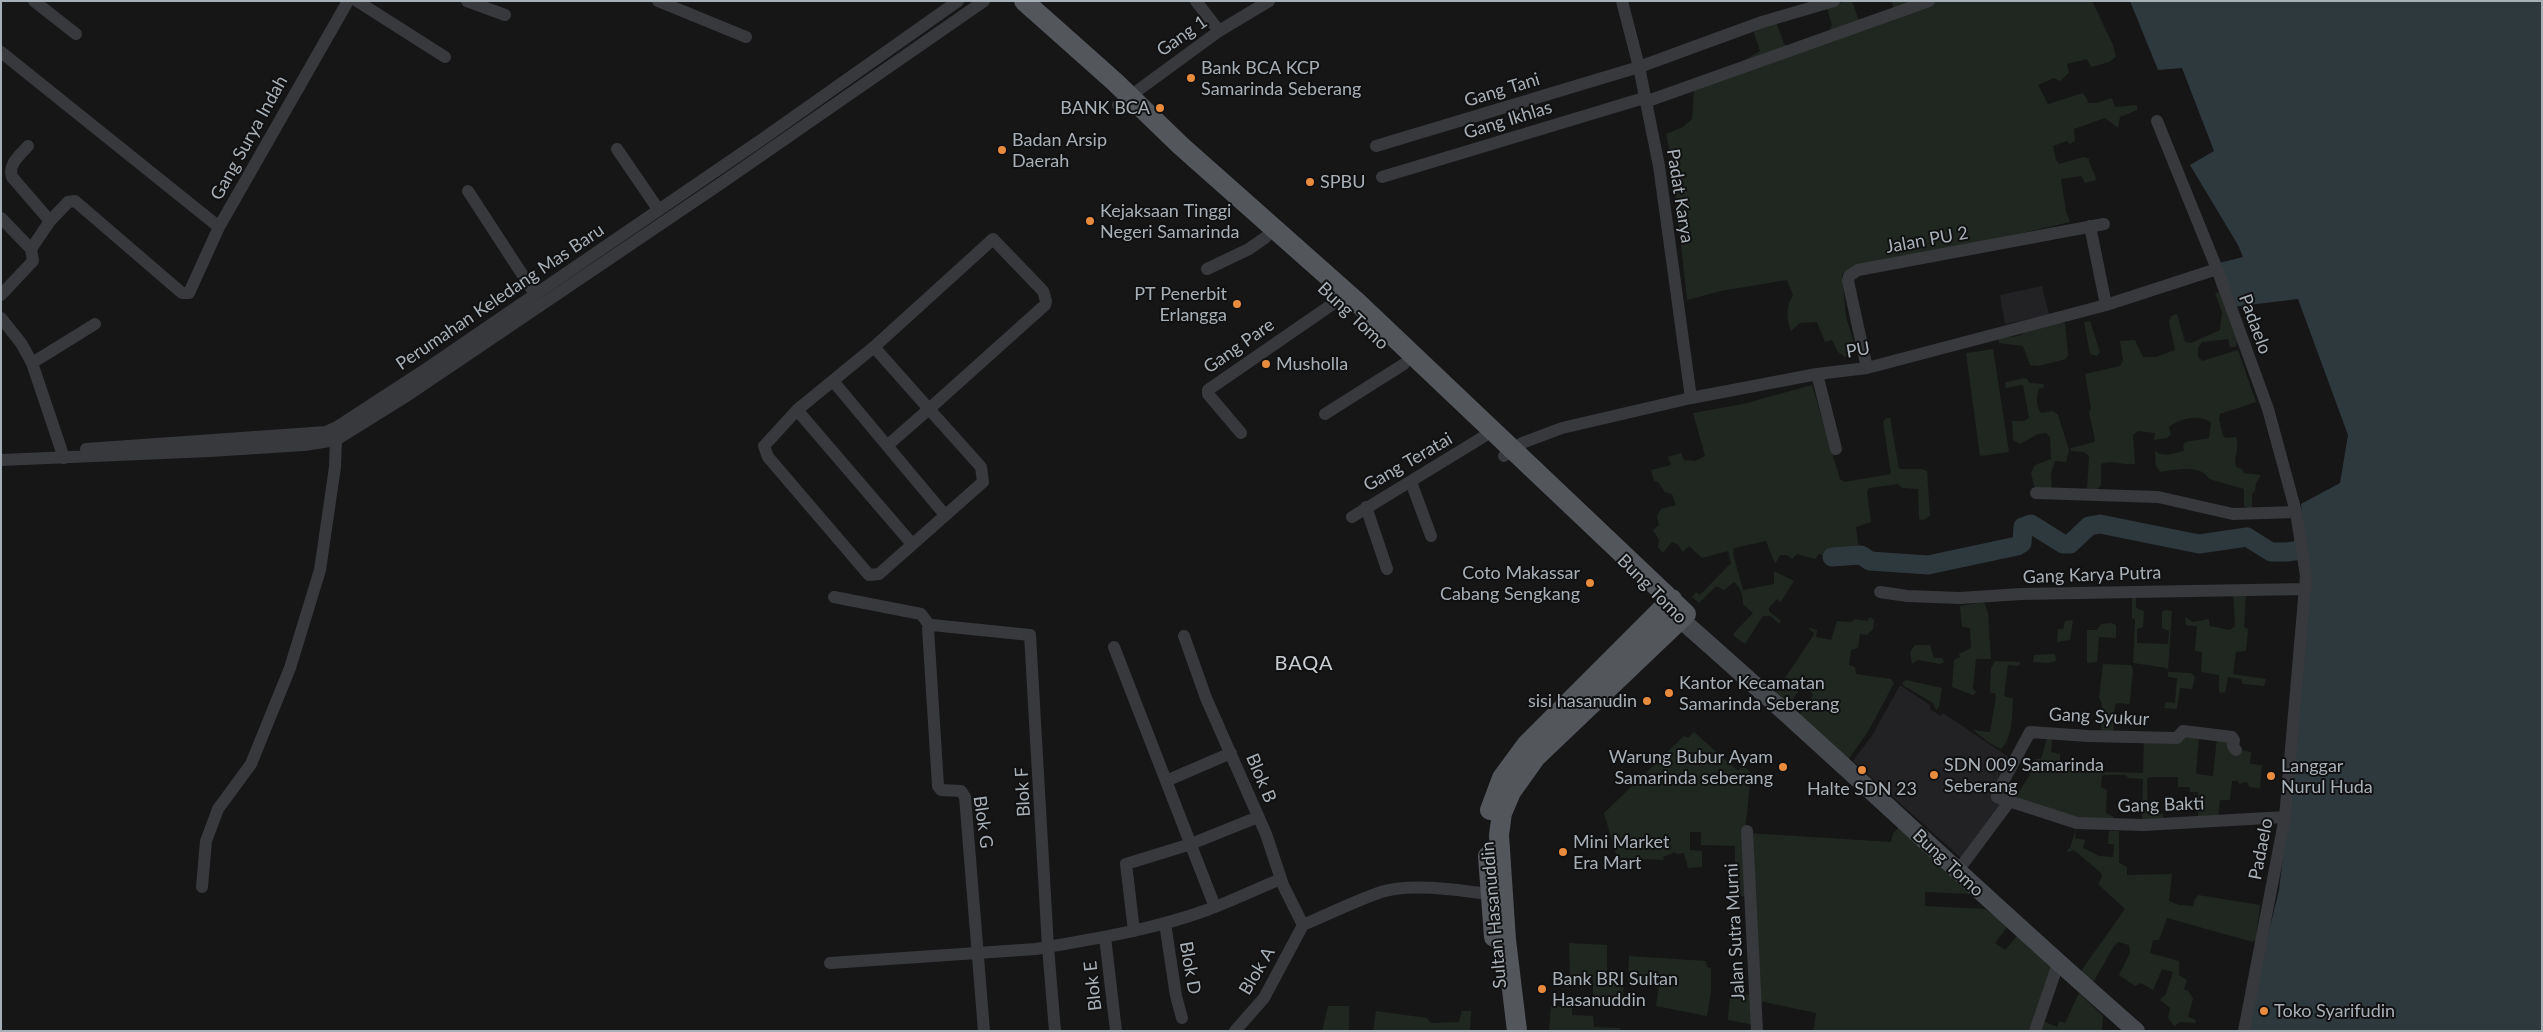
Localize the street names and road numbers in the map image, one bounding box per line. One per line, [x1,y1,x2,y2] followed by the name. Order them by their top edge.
[1153,11,1211,61] street label: Gang 1
[1462,68,1542,112] street label: Gang Tani
[206,72,292,204] street label: Gang Surya Indah
[1461,96,1555,144] street label: Gang Ikhlas
[1662,147,1698,245] street label: Padat Karya
[392,219,608,375] street label: Perumahan Keledang Mas Baru
[1884,222,1970,258] street label: Jalan PU 2
[1313,278,1393,354] street label: Bung Tomo
[2234,291,2276,357] street label: Padaelo
[1200,314,1278,378] street label: Gang Pare
[1844,337,1872,363] street label: PU
[1360,428,1456,496] street label: Gang Teratai
[1613,550,1691,628] street label: Bung Tomo
[2022,562,2162,588] street label: Gang Karya Putra
[2048,704,2150,730] street label: Gang Syukur
[1241,750,1281,806] street label: Blok B
[1011,767,1035,817] street label: Blok F
[2117,793,2205,817] street label: Gang Bakti
[969,794,997,850] street label: Blok G
[2244,816,2278,882] street label: Padaelo
[1908,825,1988,901] street label: Bung Tomo
[1477,840,1511,990] street label: Sultan Hasanuddin
[1721,863,1749,1001] street label: Jalan Sutra Murni
[1175,940,1205,996] street label: Blok D
[1234,943,1280,999] street label: Blok A
[1080,960,1106,1012] street label: Blok E

